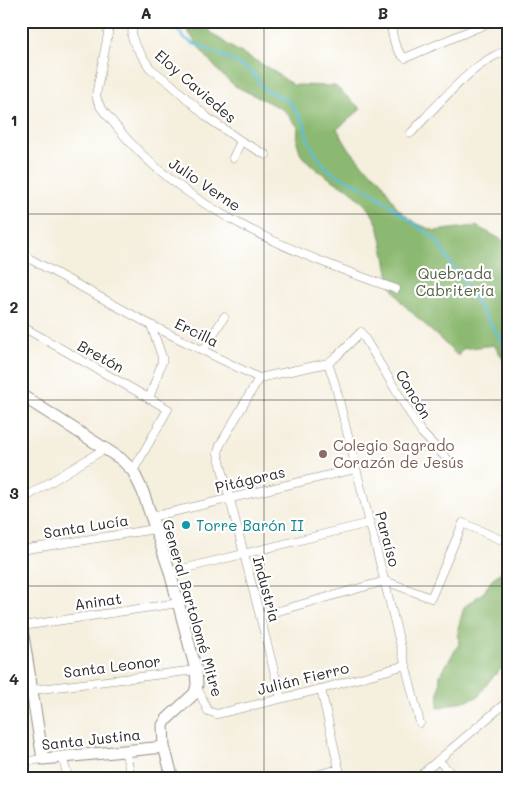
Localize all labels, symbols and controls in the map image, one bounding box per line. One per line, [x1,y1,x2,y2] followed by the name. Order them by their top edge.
[140,2,152,23] text: A
[378,2,388,23] text: B
[151,45,241,127] street label: Eloy Caviedes
[10,109,18,130] text: 1
[165,153,245,215] street label: Julio Verne
[415,263,495,300] park label: Quebrada Cabritería
[10,296,19,317] text: 2
[172,313,222,351] street label: Ercilla
[74,335,128,377] street label: Bretón
[392,366,436,422] street label: Concón
[333,435,464,472] place label: Colegio Sagrado Corazón de Jesús
[317,448,329,460] marker: Colegio Sagrado Corazón de Jesús
[213,461,287,497] street label: Pitágoras
[9,482,19,503] text: 3
[42,509,130,543] street label: Santa Lucía
[371,509,405,569] street label: Paraíso
[196,515,304,535] place label: Torre Barón II
[158,517,228,699] street label: General Bartolomé Mitre
[180,519,192,531] marker: Torre Barón II
[249,554,285,624] street label: Industria
[73,588,123,614] street label: Aninat
[62,650,162,682] street label: Santa Leonor
[255,657,351,699] street label: Julián Fierro
[9,668,19,689] text: 4
[41,724,141,754] street label: Santa Justina

